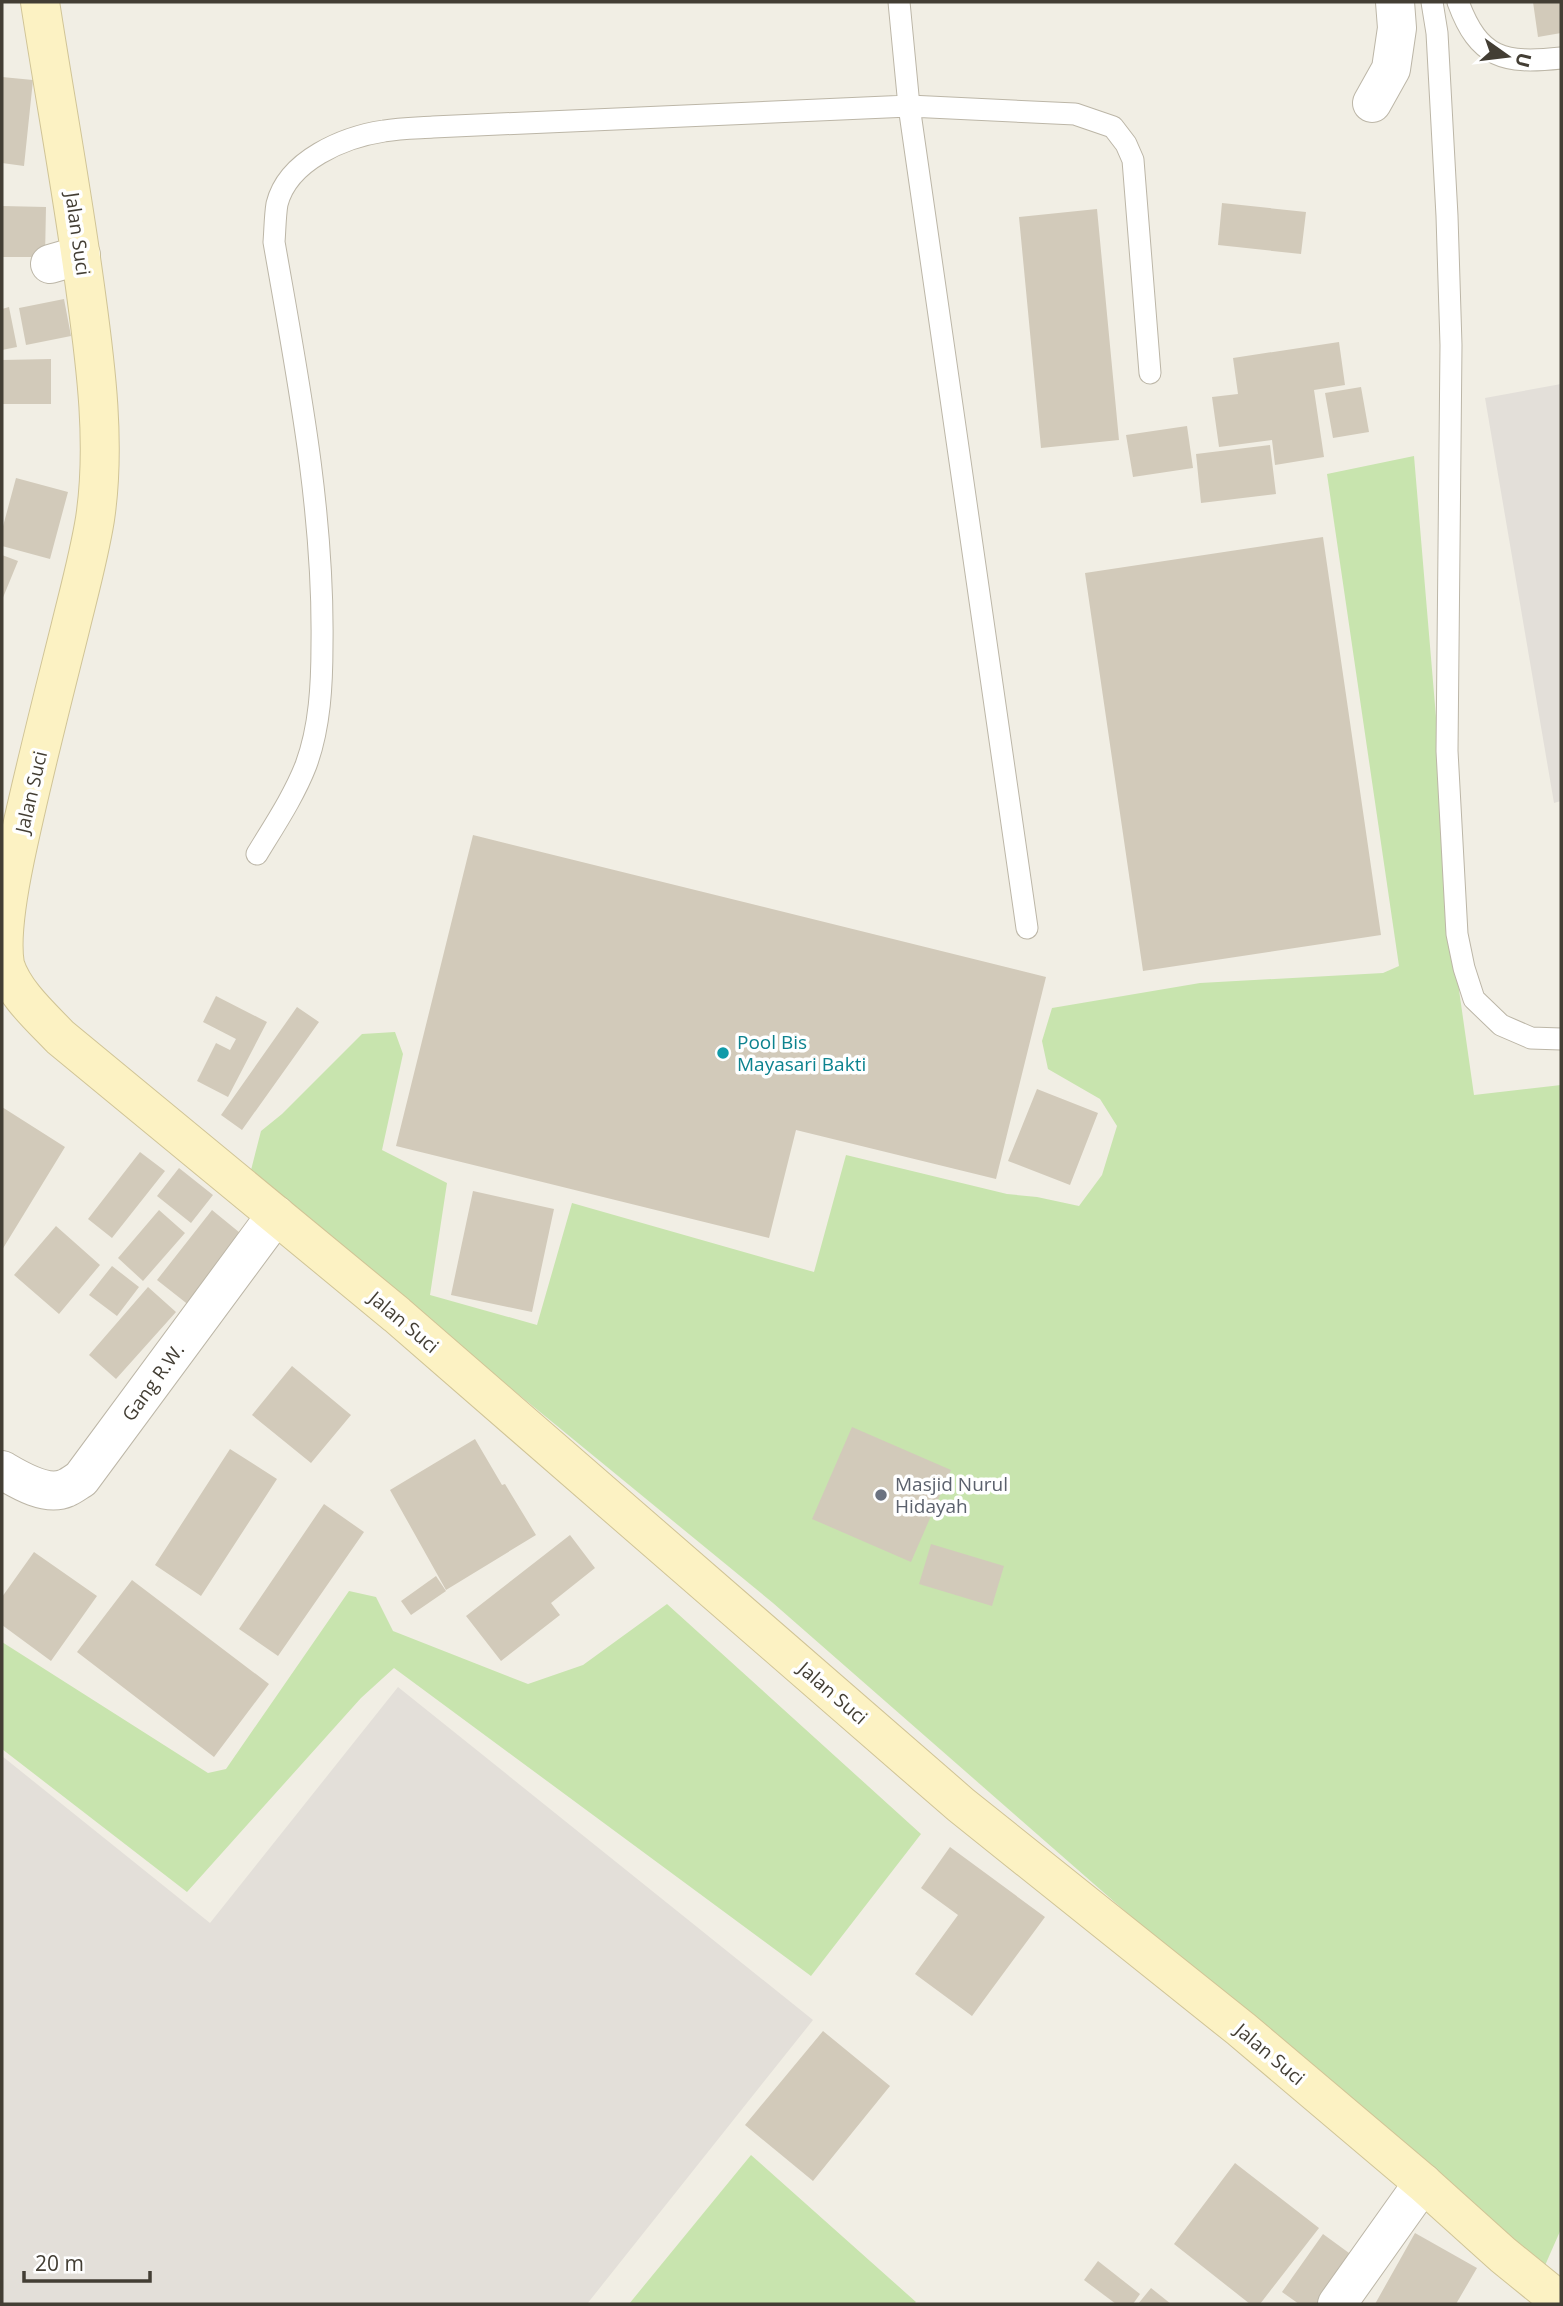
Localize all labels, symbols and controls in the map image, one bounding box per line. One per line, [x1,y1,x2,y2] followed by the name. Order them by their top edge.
[1472,21,1542,91] north arrow
[1509,50,1538,70] text: U
[59,189,97,277] street label: Jalan Suci
[8,748,53,838] street label: Jalan Suci
[737,1029,866,1077] place label: Pool Bis Mayasari Bakti
[715,1045,731,1061] marker: Pool Bis Mayasari Bakti
[362,1284,444,1359] street label: Jalan Suci
[116,1338,190,1426] street label: Gang R.W.
[895,1471,1008,1519] place label: Masjid Nurul Hidayah
[873,1487,889,1503] marker: Masjid Nurul Hidayah
[791,1654,873,1730] street label: Jalan Suci
[1228,2016,1310,2091] street label: Jalan Suci
[24,2240,150,2284] scale bar
[35,2249,84,2277] text: 20 m

